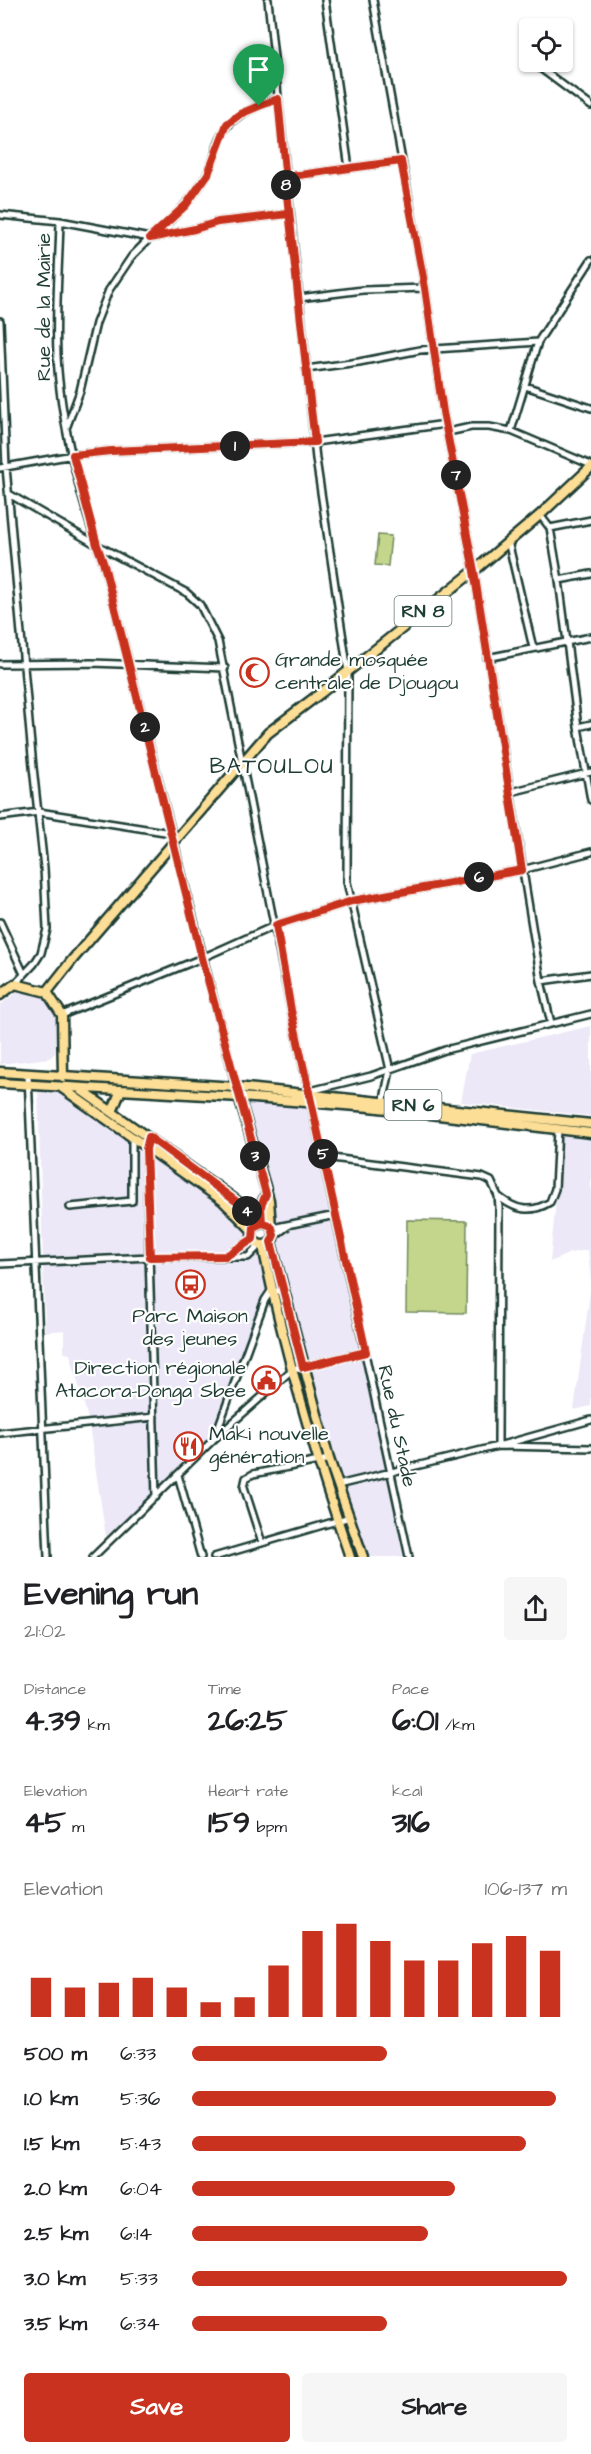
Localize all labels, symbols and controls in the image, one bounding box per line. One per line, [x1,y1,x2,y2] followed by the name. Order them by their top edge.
[519,18,573,72] map controls
[519,18,573,72] button: locate
[233,44,284,106] pin
[242,53,275,86] icon: arrive
[271,170,301,200] pin: 8
[281,174,291,196] text: 8
[30,233,58,381] street label: Rue de la Mairie
[220,431,250,461] pin: 1
[234,435,236,457] text: 1
[441,460,471,490] pin: 7
[451,464,461,486] text: 7
[394,596,452,626] road number: RN 8
[275,646,458,698] place label: Grande mosquée centrale de Djougou
[238,656,270,688] mosque icon: Grande mosquée centrale de Djougou
[130,712,160,742] pin: 2
[140,716,150,738] text: 2
[210,751,334,782] district label: BATOULOU
[464,862,494,892] pin: 6
[474,866,484,888] text: 6
[384,1090,442,1120] road number: RN 6
[308,1139,338,1169] pin: 5
[240,1141,270,1171] pin: 3
[317,1143,329,1165] text: 5
[251,1145,259,1167] text: 3
[232,1196,262,1226] pin: 4
[242,1200,252,1222] text: 4
[174,1269,206,1301] bus stop icon: Parc Maison des jeunes
[132,1302,248,1353] place label: Parc Maison des jeunes
[55,1354,246,1406] place label: Direction régionale Atacora-Donga Sbee
[370,1363,424,1490] street label: Rue du Stade
[251,1364,283,1396] public building icon: Direction régionale Atacora-Donga Sbee
[209,1420,329,1472] place label: Maki nouvelle génération
[172,1430,204,1462] restaurant icon: Maki nouvelle génération
[24,1571,198,1617] text: Evening run
[504,1577,567,1640] button: share
[24,1617,65,1645] text: 21:02
[24,1678,86,1700] text: Distance
[208,1678,242,1700] text: Time
[392,1678,429,1700] text: Pace
[24,1700,81,1742] text: 4.39
[208,1700,287,1742] text: 26:25
[392,1700,439,1742] text: 6:01
[81,1714,110,1736] text: km
[439,1714,475,1736] text: /km
[24,1780,87,1802] text: Elevation
[208,1780,288,1802] text: Heart rate
[392,1780,423,1802] text: kcal
[24,1802,66,1844] text: 45
[208,1802,250,1844] text: 159
[392,1802,430,1844] text: 316
[66,1816,85,1838] text: m
[250,1816,287,1838] text: bpm
[24,1875,103,1903] text: Elevation
[484,1875,567,1903] text: 106–137 m
[24,2040,87,2068] text: 500 m
[120,2040,156,2068] text: 6:33
[24,2085,78,2113] text: 1.0 km
[120,2085,160,2113] text: 5:36
[24,2130,79,2158] text: 1.5 km
[120,2130,161,2158] text: 5:43
[24,2175,87,2203] text: 2.0 km
[120,2175,162,2203] text: 6:04
[24,2220,88,2248] text: 2.5 km
[120,2220,152,2248] text: 6:14
[24,2265,85,2293] text: 3.0 km
[120,2265,158,2293] text: 5:33
[24,2310,87,2338] text: 3.5 km
[120,2310,160,2338] text: 6:34
[24,2373,290,2442] button: Save
[302,2373,567,2442] button: Share

